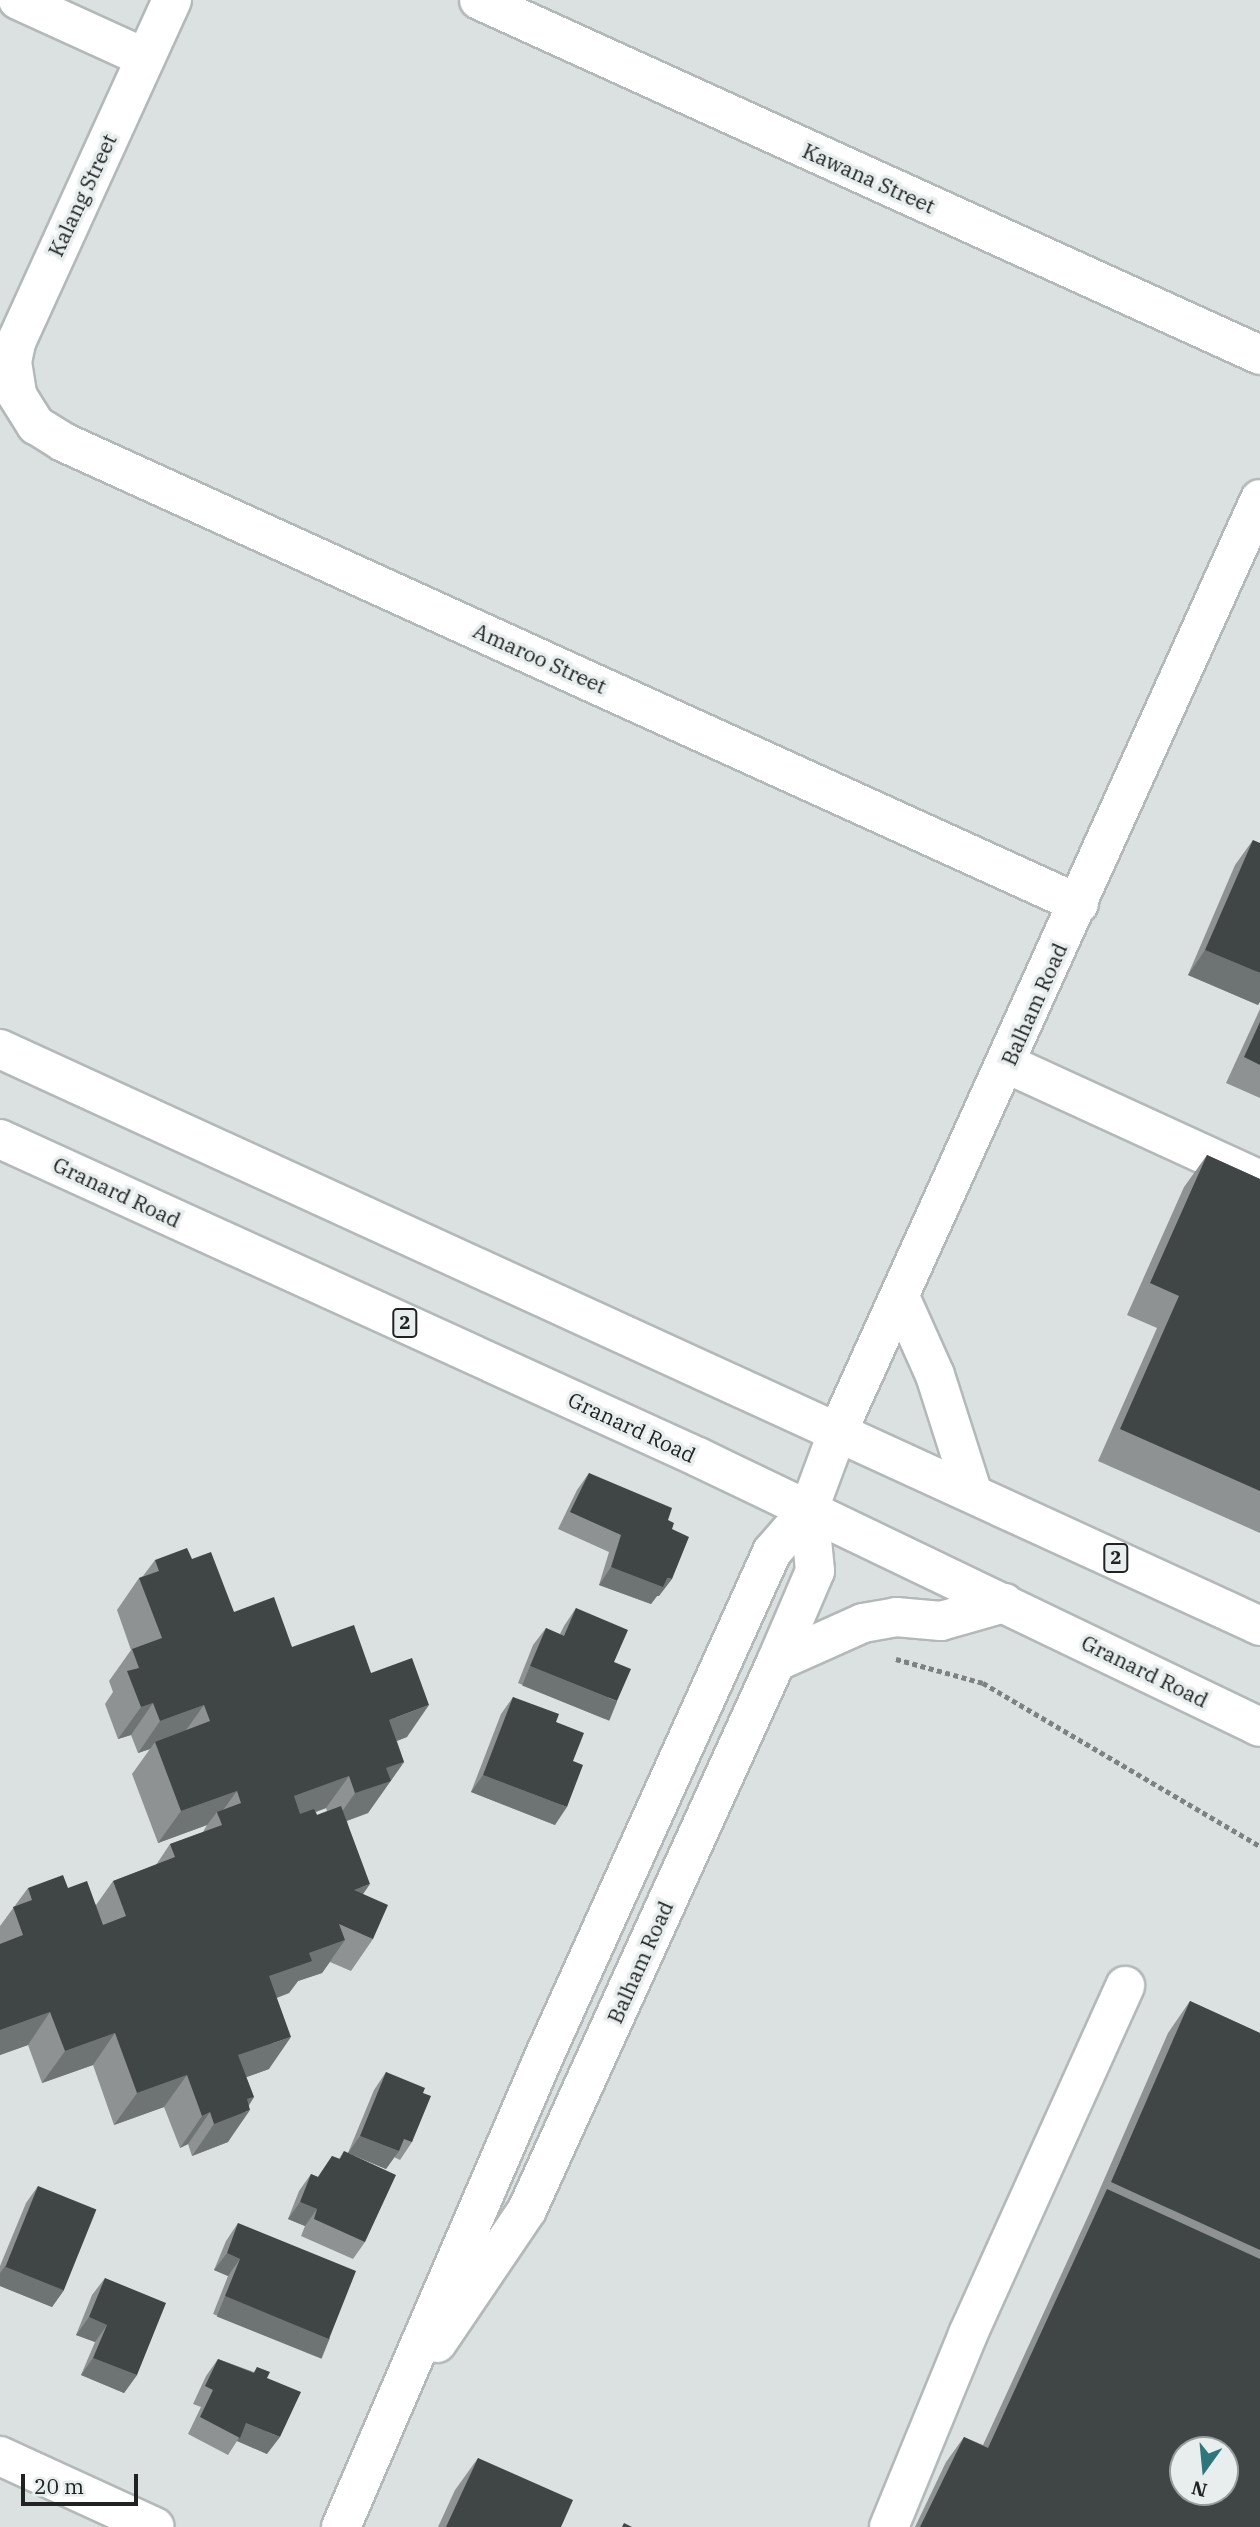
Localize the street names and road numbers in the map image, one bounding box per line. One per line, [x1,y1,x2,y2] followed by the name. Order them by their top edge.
[43,130,121,260] street label: Kalang Street
[799,138,939,218] street label: Kawana Street
[470,617,610,699] street label: Amaroo Street
[996,939,1072,1069] street label: Balham Road
[49,1151,185,1233] street label: Granard Road
[391,1308,419,1338] road number: 2
[564,1386,700,1468] street label: Granard Road
[1102,1542,1130,1574] road number: 2
[1078,1629,1212,1713] street label: Granard Road
[602,1897,678,2027] street label: Balham Road

